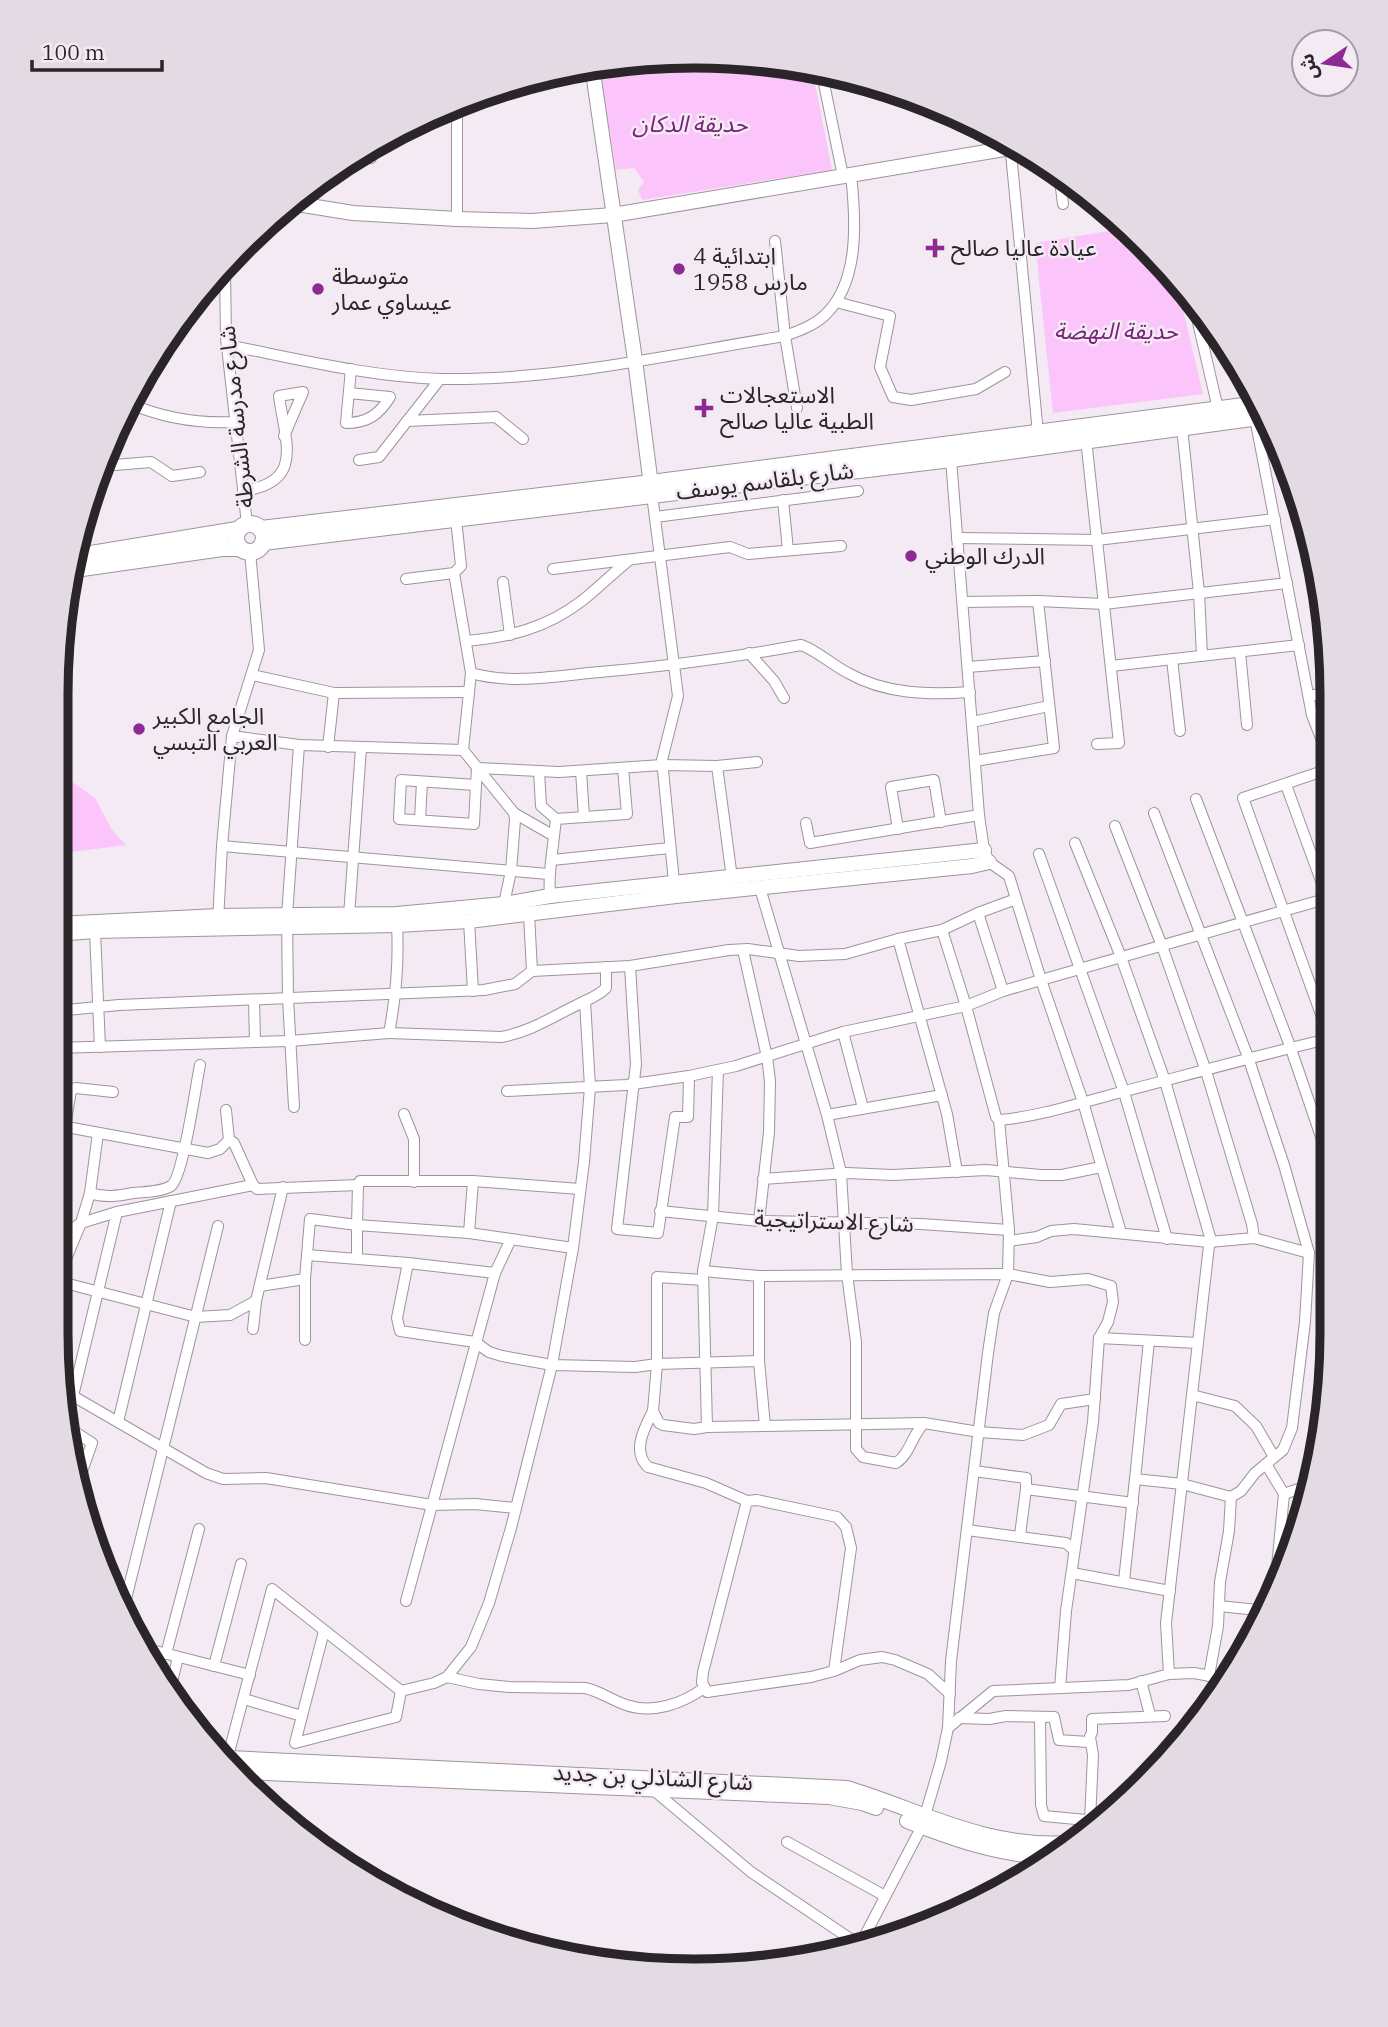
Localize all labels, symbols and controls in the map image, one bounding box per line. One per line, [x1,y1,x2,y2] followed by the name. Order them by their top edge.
[32,28,161,72] scale bar
[1290,28,1360,98] north arrow
[42,38,105,66] text: 100 m
[1294,51,1323,82] text: ش
[632,108,748,138] park label: حديقة الدكان
[951,232,1097,265] place label: عيادة عاليا صالح
[925,238,945,258] marker: عيادة عاليا صالح
[693,240,808,296] place label: ابتدائية 4 مارس 1958
[331,260,452,319] place label: متوسطة عيساوي عمار
[671,261,687,277] marker: ابتدائية 4 مارس 1958
[310,281,326,297] marker: متوسطة عيساوي عمار
[1054,315,1179,345] park label: حديقة النهضة
[211,324,262,510] street label: شارع مدرسة الشرطة
[720,379,874,438] place label: الاستعجالات الطبية عاليا صالح
[694,398,714,418] marker: الاستعجالات الطبية عاليا صالح
[674,454,856,509] street label: شارع بلقاسم يوسف
[925,540,1045,573] place label: الدرك الوطني
[903,548,919,564] marker: الدرك الوطني
[152,700,278,759] place label: الجامع الكبير العربي التبسي
[131,721,147,737] marker: الجامع الكبير العربي التبسي
[754,1202,914,1241] street label: شارع الاستراتيجية
[552,1756,754,1800] street label: شارع الشاذلي بن جديد

